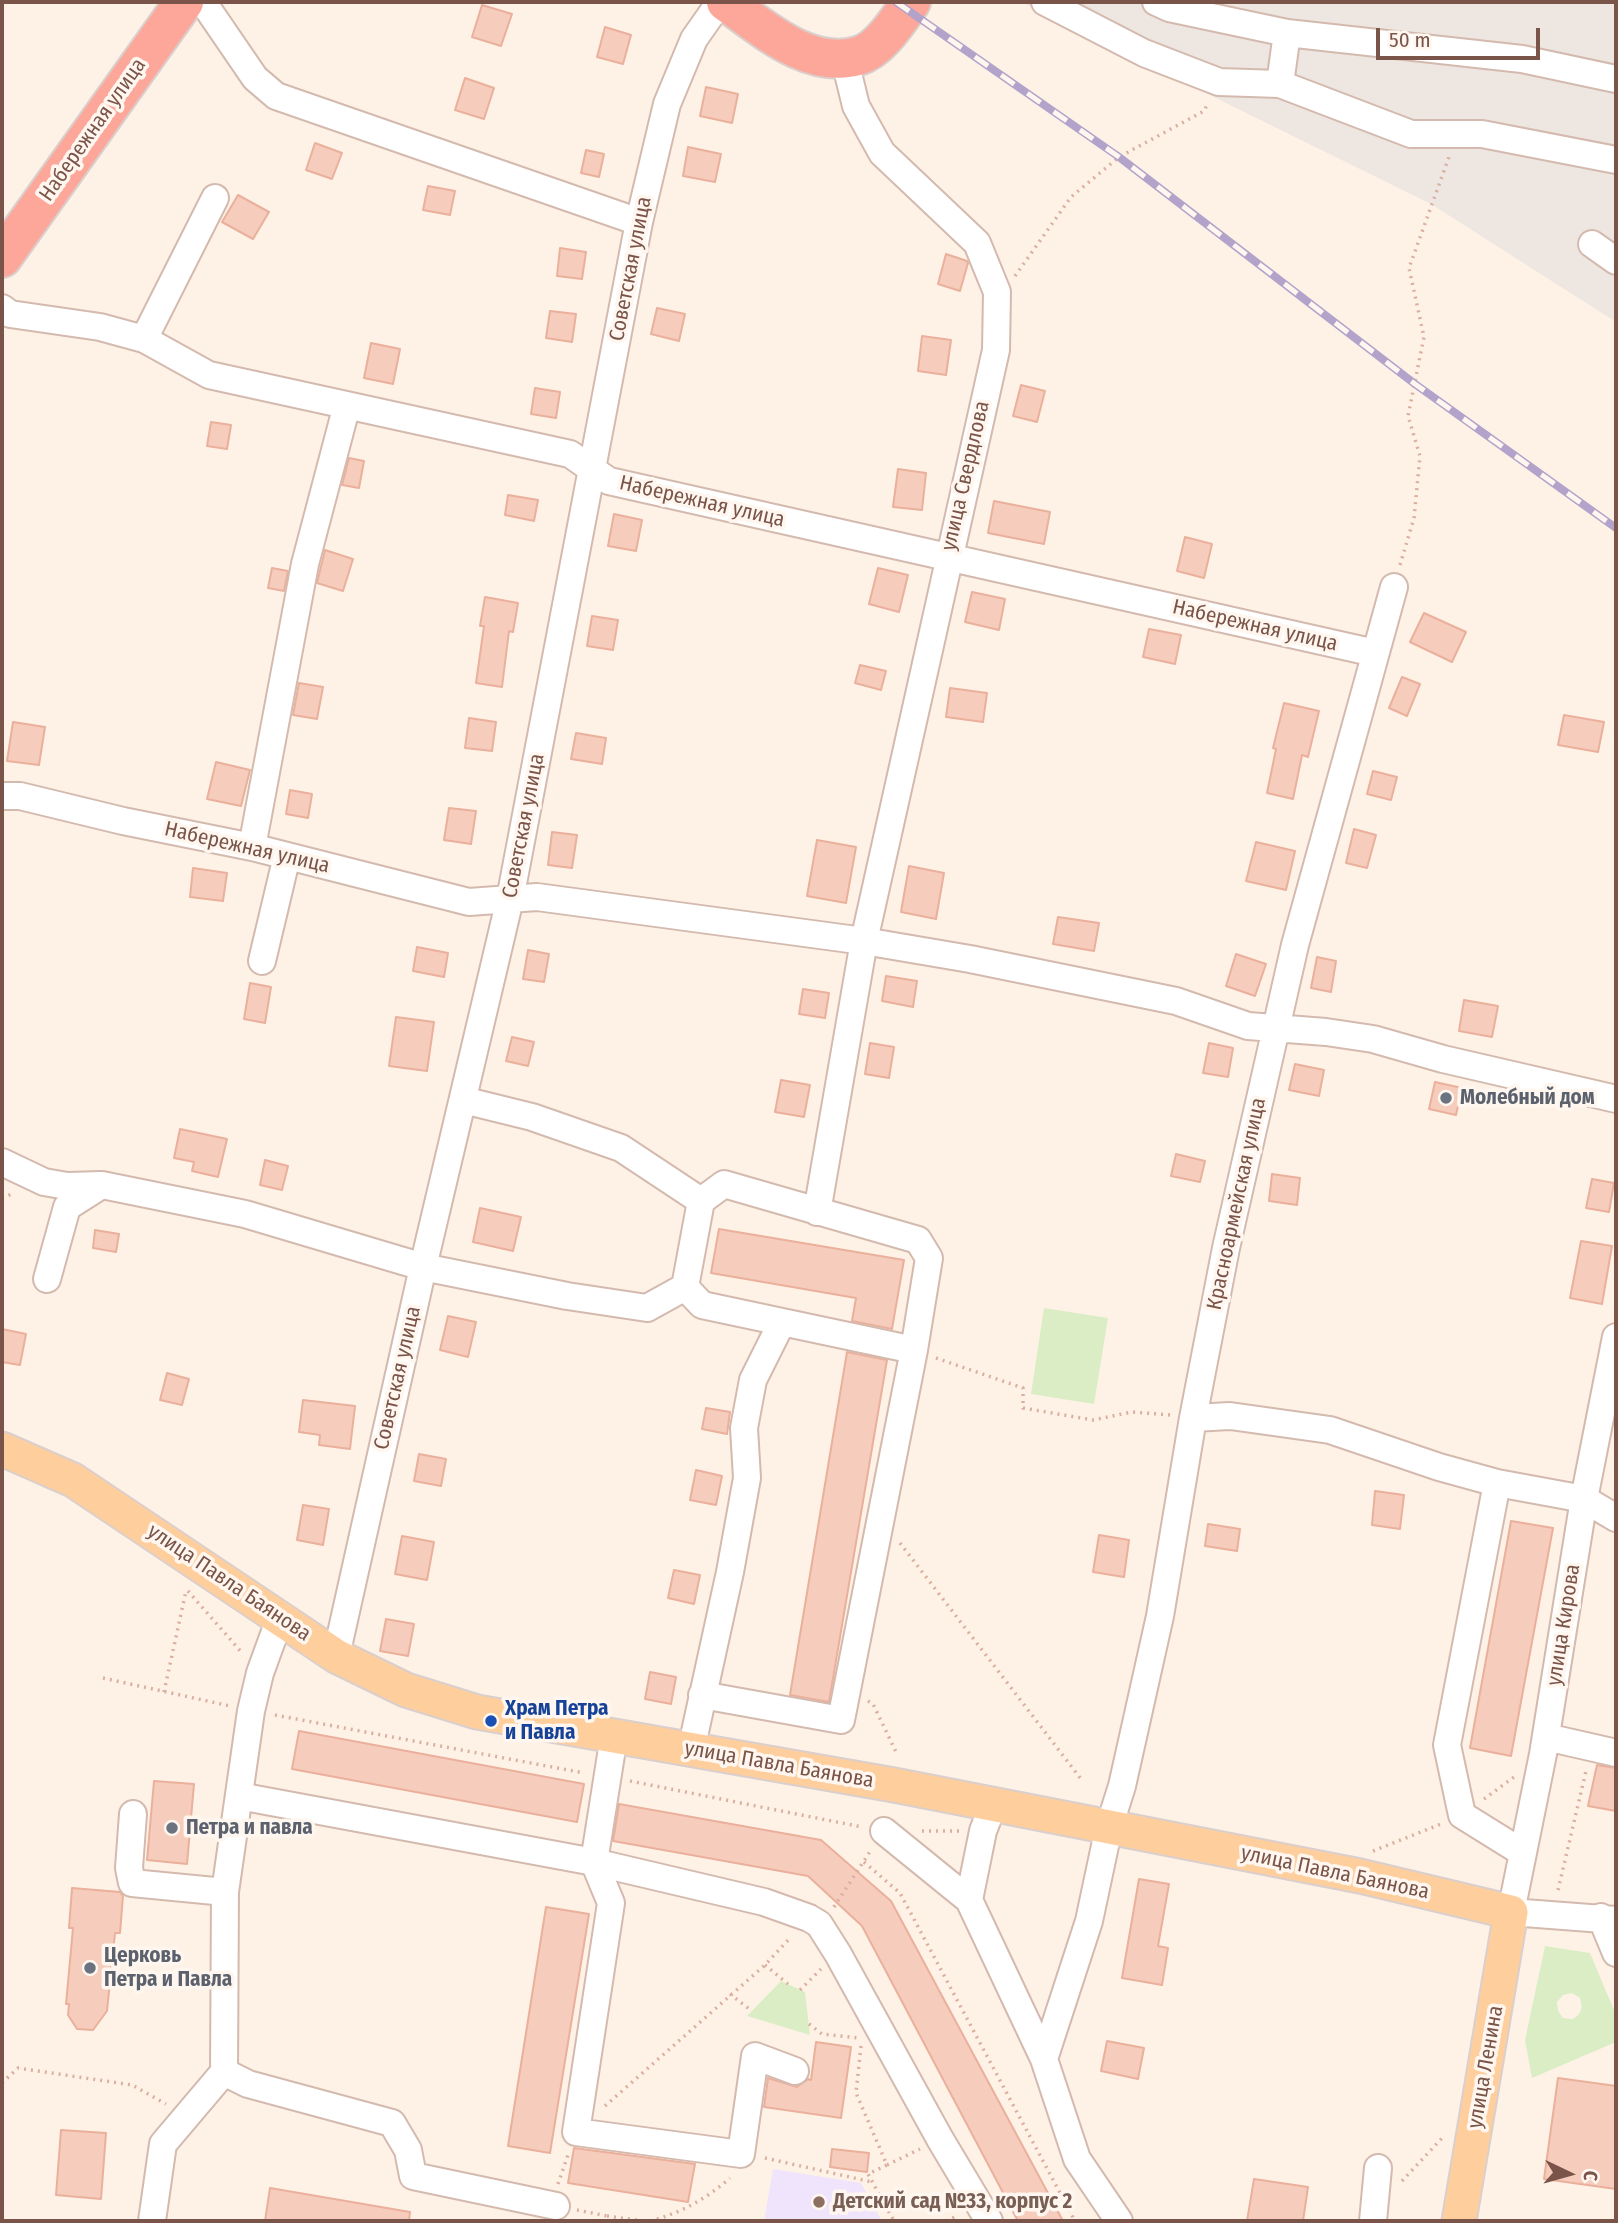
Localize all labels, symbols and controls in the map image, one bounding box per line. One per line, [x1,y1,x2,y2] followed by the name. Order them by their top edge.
[1380,14,1544,58] scale bar
[1389,27,1431,53] text: 50 m
[34,54,152,206] street label: Набережная улица
[605,195,657,343] street label: Советская улица
[937,399,995,553] street label: улица Свердлова
[617,471,787,533] street label: Набережная улица
[1170,595,1340,657] street label: Набережная улица
[498,752,550,900] street label: Советская улица
[162,817,332,879] street label: Набережная улица
[1460,1085,1595,1111] place label: Молебный дом
[1438,1090,1454,1106] marker: Молебный дом
[1202,1096,1272,1312] street label: Красноармейская улица
[369,1304,427,1452] street label: Советская улица
[143,1519,315,1647] street label: улица Павла Баянова
[1542,1562,1586,1688] street label: улица Кирова
[505,1696,609,1746] place label: Храм Петра и Павла
[483,1713,499,1729] marker: Храм Петра и Павла
[683,1736,875,1794] street label: улица Павла Баянова
[186,1815,313,1841] place label: Петра и павла
[164,1820,180,1836] marker: Петра и павла
[1239,1841,1431,1905] street label: улица Павла Баянова
[104,1943,232,1993] place label: Церковь Петра и Павла
[82,1960,98,1976] marker: Церковь Петра и Павла
[1463,2004,1509,2130] street label: улица Ленина
[1534,2139,1604,2209] north arrow
[1579,2170,1602,2182] text: С
[833,2189,1072,2215] place label: Детский сад №33, корпус 2
[811,2194,827,2210] marker: Детский сад №33, корпус 2

